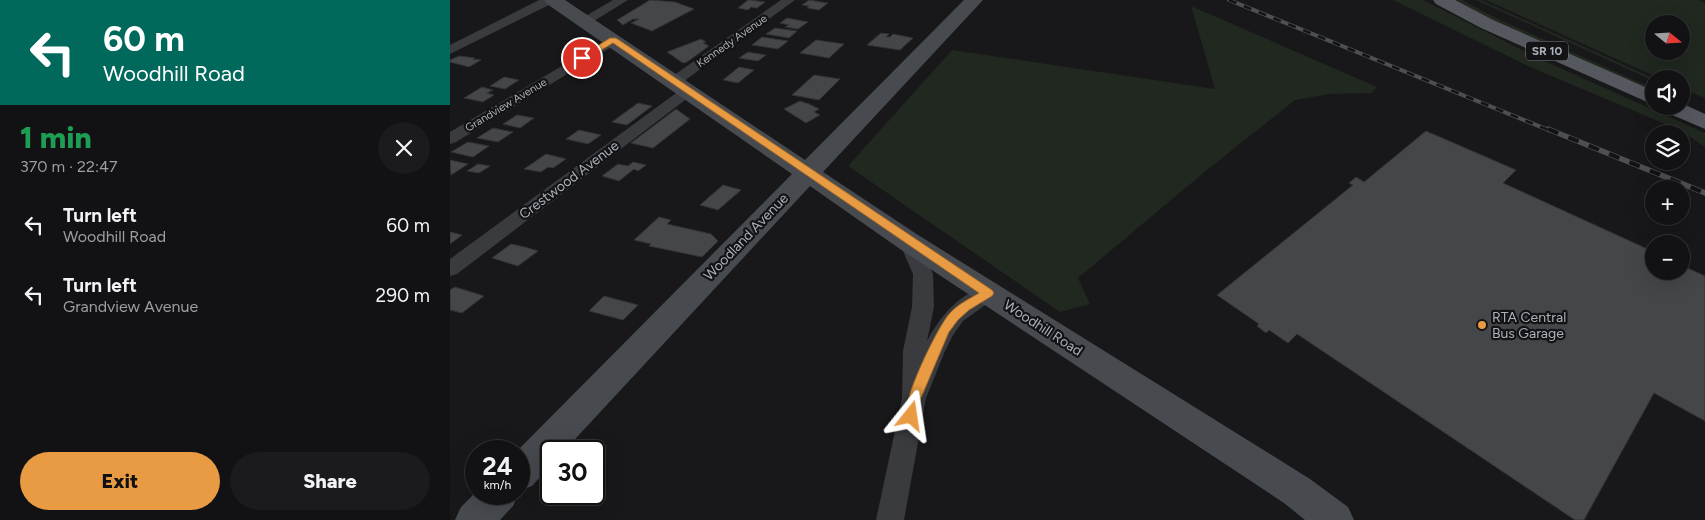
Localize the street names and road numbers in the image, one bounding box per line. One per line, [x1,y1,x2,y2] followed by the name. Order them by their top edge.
[694,12,770,70] street label: Kennedy Avenue
[1526,41,1568,60] road number: SR 10
[463,75,549,135] street label: Grandview Avenue
[516,137,622,223] street label: Crestwood Avenue
[700,190,792,284] street label: Woodland Avenue
[1001,296,1085,360] street label: Woodhill Road

